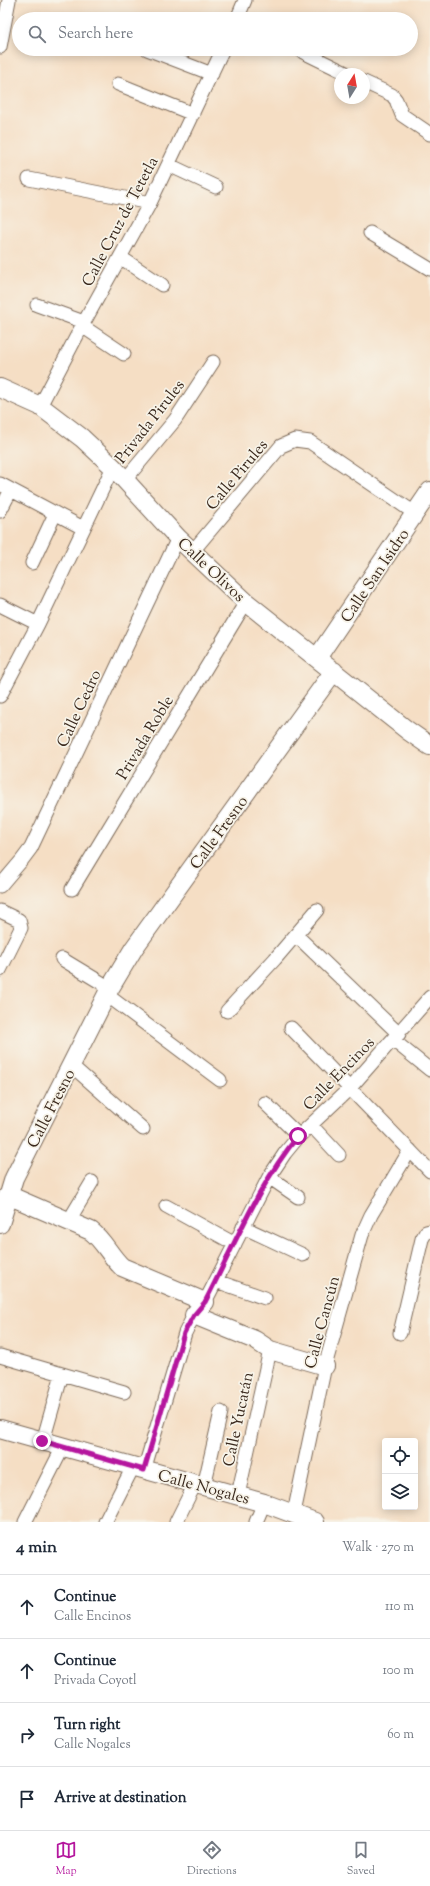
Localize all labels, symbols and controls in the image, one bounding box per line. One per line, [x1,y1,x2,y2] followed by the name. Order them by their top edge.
[12,12,418,56] search box
[26,23,48,45] icon: search
[58,24,133,45] text: Search here
[334,68,370,104] north arrow
[77,153,165,291] street label: Calle Cruz de Tetetla
[111,376,191,469] street label: Privada Pirules
[201,435,274,516] street label: Calle Pirules
[336,525,416,628] street label: Calle San Isidro
[171,533,249,608] street label: Calle Olivos
[52,666,108,752] street label: Calle Cedro
[112,692,180,785] street label: Privada Roble
[185,792,255,875] street label: Calle Fresno
[299,1033,381,1117] street label: Calle Encinos
[22,1065,82,1153] street label: Calle Fresno
[289,1127,307,1145] route start
[300,1273,347,1371] street label: Calle Cancún
[218,1370,261,1469] street label: Calle Yucatán
[33,1432,51,1450] route end
[382,1438,418,1510] map controls
[382,1438,418,1474] button: locate
[155,1465,252,1512] street label: Calle Nogales
[382,1474,418,1510] button: layers
[16,1536,57,1560] text: 4 min
[342,1539,414,1557] text: Walk · 270 m
[54,1587,116,1608] text: Continue
[16,1596,38,1618] icon: ahead
[385,1598,414,1616] text: 110 m
[54,1608,131,1626] text: Calle Encinos
[54,1651,116,1672] text: Continue
[16,1660,38,1682] icon: ahead
[382,1662,414,1680] text: 100 m
[54,1672,137,1690] text: Privada Coyotl
[54,1715,120,1736] text: Turn right
[16,1724,38,1746] icon: right
[387,1726,414,1744] text: 60 m
[54,1736,131,1754] text: Calle Nogales
[16,1788,38,1810] icon: arrive
[54,1788,187,1809] text: Arrive at destination
[55,1839,77,1879] tab: Map
[187,1839,237,1879] tab: Directions
[347,1839,375,1879] tab: Saved

